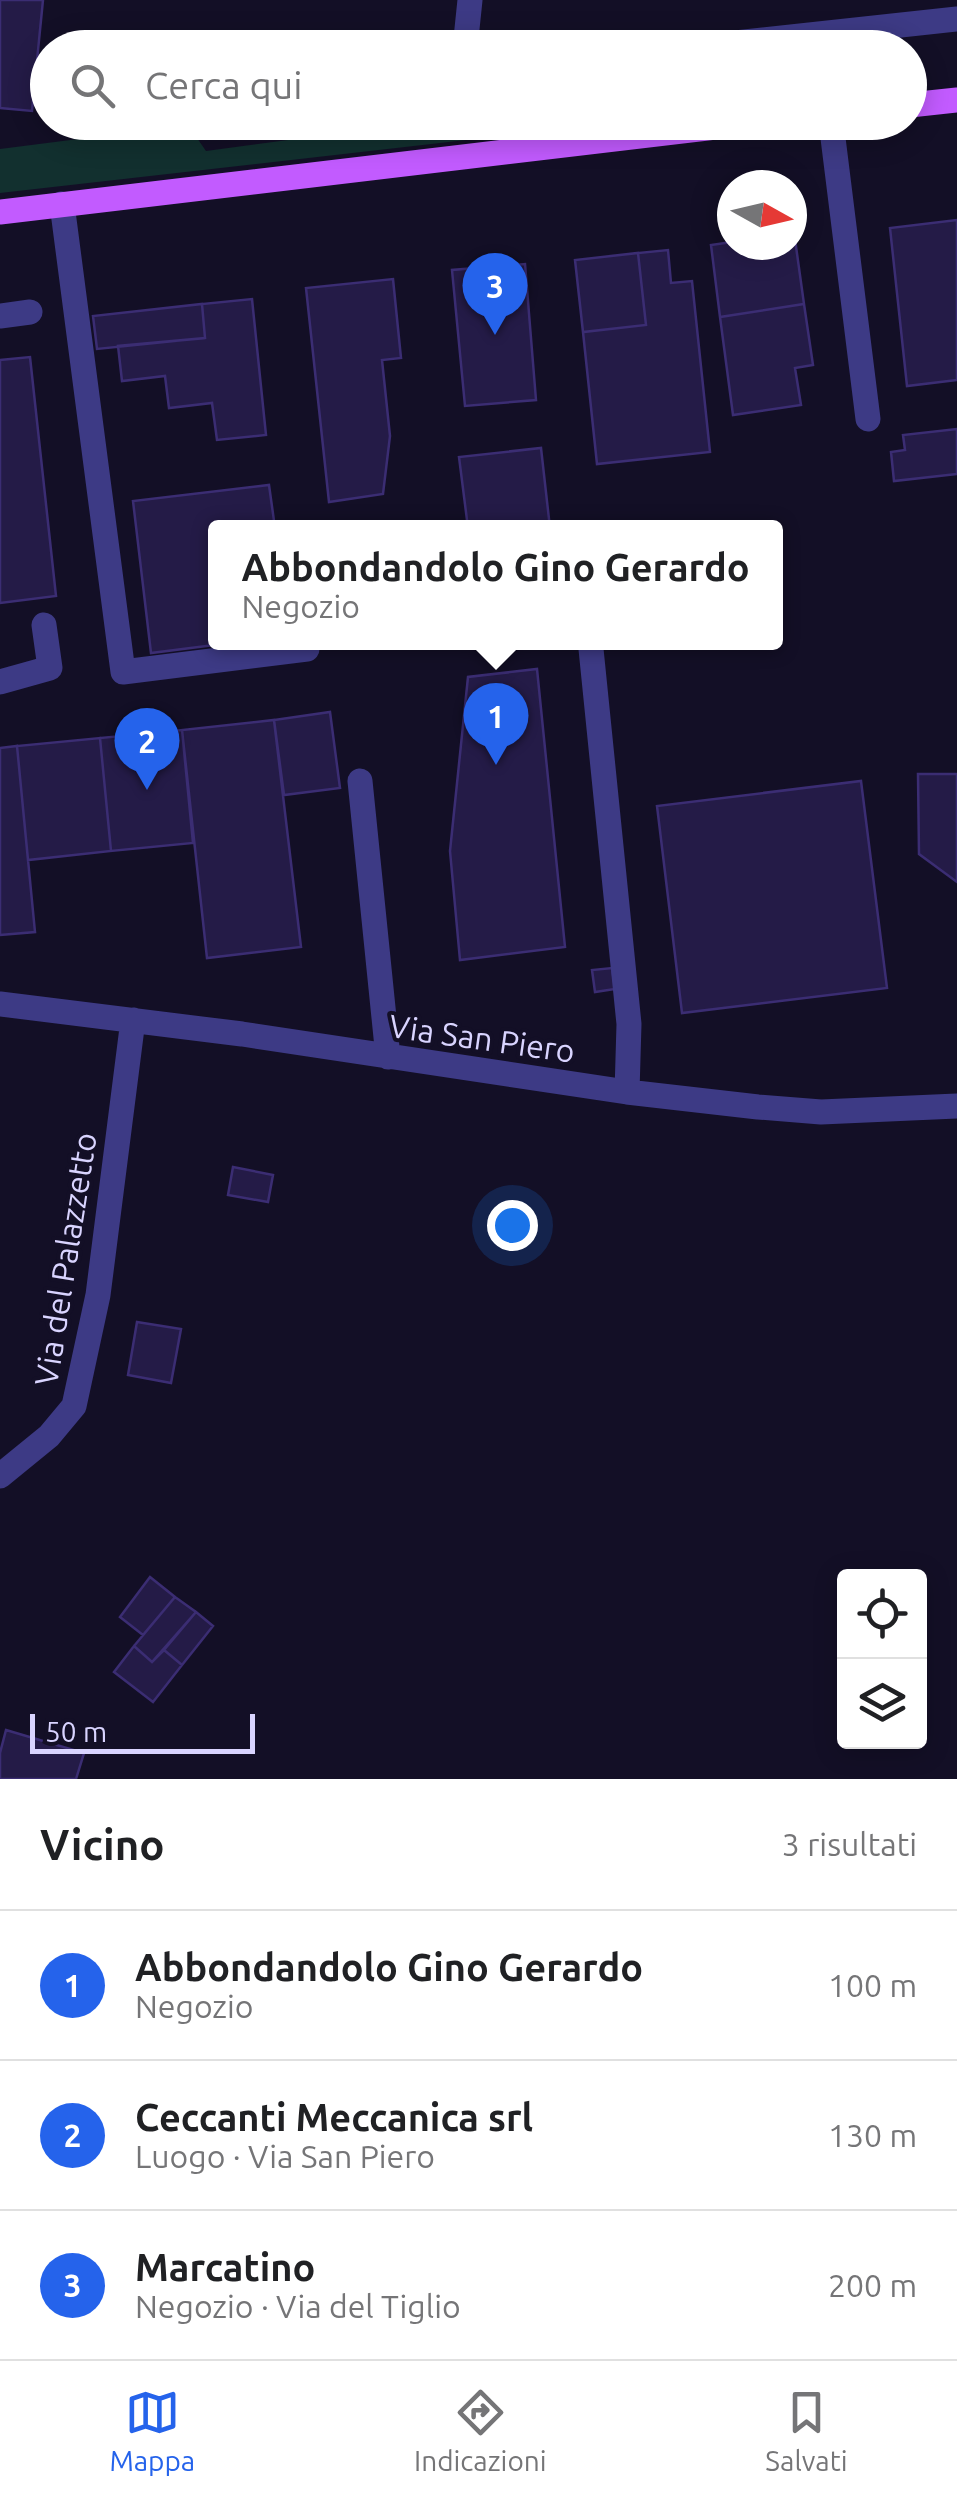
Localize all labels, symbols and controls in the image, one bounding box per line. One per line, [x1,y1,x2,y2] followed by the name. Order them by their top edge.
[30,30,927,140] search box
[65,58,120,113] icon: search
[145,64,303,106] text: Cerca qui
[717,170,807,260] north arrow
[462,252,528,335] pin: 3
[208,520,783,650] popup
[241,546,750,588] text: Abbondandolo Gino Gerardo
[241,588,360,624] text: Negozio
[464,682,528,765] pin: 1
[114,708,180,790] pin: 2
[387,1007,577,1069] street label: Via San Piero
[27,1130,103,1388] street label: Via del Palazzetto
[487,1200,538,1251] your location
[837,1569,927,1749] map controls
[837,1569,927,1659] button: locate
[837,1659,927,1749] button: layers
[30,1709,255,1754] scale bar
[45,1716,107,1747] text: 50 m
[40,1821,165,1868] text: Vicino
[782,1826,917,1862] text: 3 risultati
[135,1946,643,1988] text: Abbondandolo Gino Gerardo
[63,1967,82,2003] text: 1
[828,1967,917,2003] text: 100 m
[135,1988,254,2024] text: Negozio
[135,2096,533,2138] text: Ceccanti Meccanica srl
[63,2117,82,2153] text: 2
[828,2117,917,2153] text: 130 m
[135,2138,435,2174] text: Luogo · Via San Piero
[135,2246,315,2288] text: Marcatino
[63,2267,82,2303] text: 3
[828,2267,917,2303] text: 200 m
[135,2288,461,2324] text: Negozio · Via del Tiglio
[109,2385,195,2476] tab: Mappa
[414,2385,547,2476] tab: Indicazioni
[765,2385,848,2476] tab: Salvati

